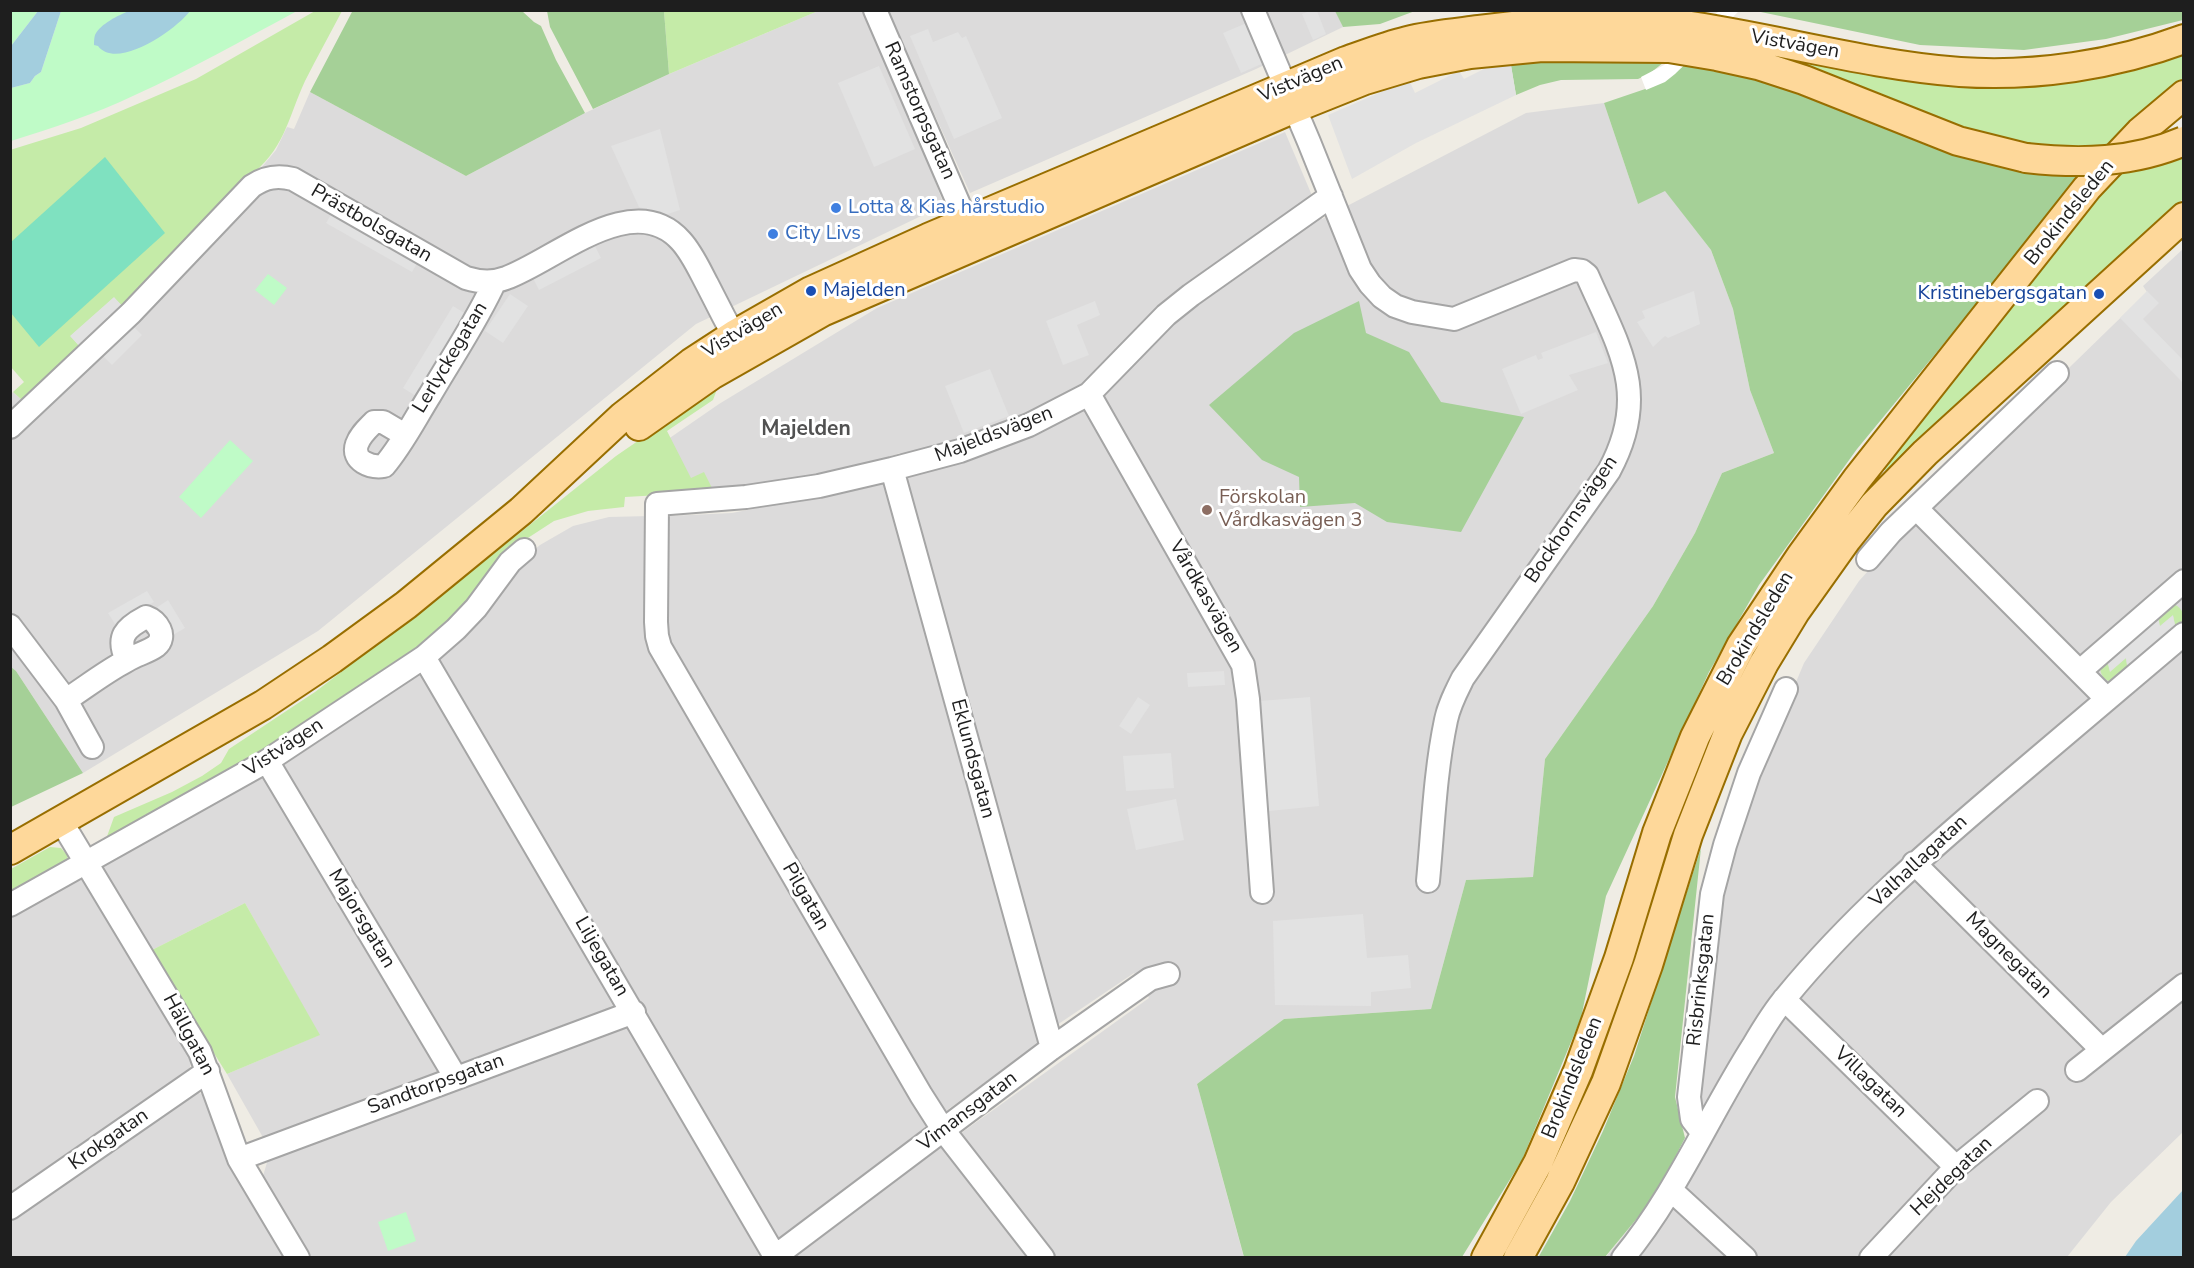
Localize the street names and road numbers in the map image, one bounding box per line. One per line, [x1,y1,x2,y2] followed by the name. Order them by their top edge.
[1749,25,1841,65] street label: Vistvägen
[878,38,960,184] street label: Ramstorpsgatan
[1255,51,1347,109] street label: Vistvägen
[2020,155,2120,271] street label: Brokindsleden
[306,180,436,268] street label: Prästbolsgatan
[408,298,494,418] street label: Lerlyckegatan
[698,298,788,364] street label: Vistvägen
[932,402,1056,468] street label: Majeldsvägen
[1520,452,1624,588] street label: Bockhornsvägen
[1163,536,1247,658] street label: Vårdkasvägen
[1712,568,1800,690] street label: Brokindsleden
[945,697,999,821] street label: Eklundsgatan
[240,714,328,782] street label: Vistvägen
[1865,811,1973,913] street label: Valhallagatan
[776,859,834,935] street label: Pilgatan
[322,865,400,973] street label: Majorsgatan
[1960,908,2056,1004] street label: Magnegatan
[569,913,633,1001] street label: Liljegatan
[1683,913,1721,1047] street label: Risbrinksgatan
[157,990,219,1080] street label: Hällgatan
[1538,1014,1608,1142] street label: Brokindsleden
[1829,1042,1911,1124] street label: Villagatan
[364,1049,508,1121] street label: Sandtorpsgatan
[913,1067,1023,1157] street label: Vimansgatan
[65,1104,153,1176] street label: Krokgatan
[1906,1132,1998,1222] street label: Hejdegatan

